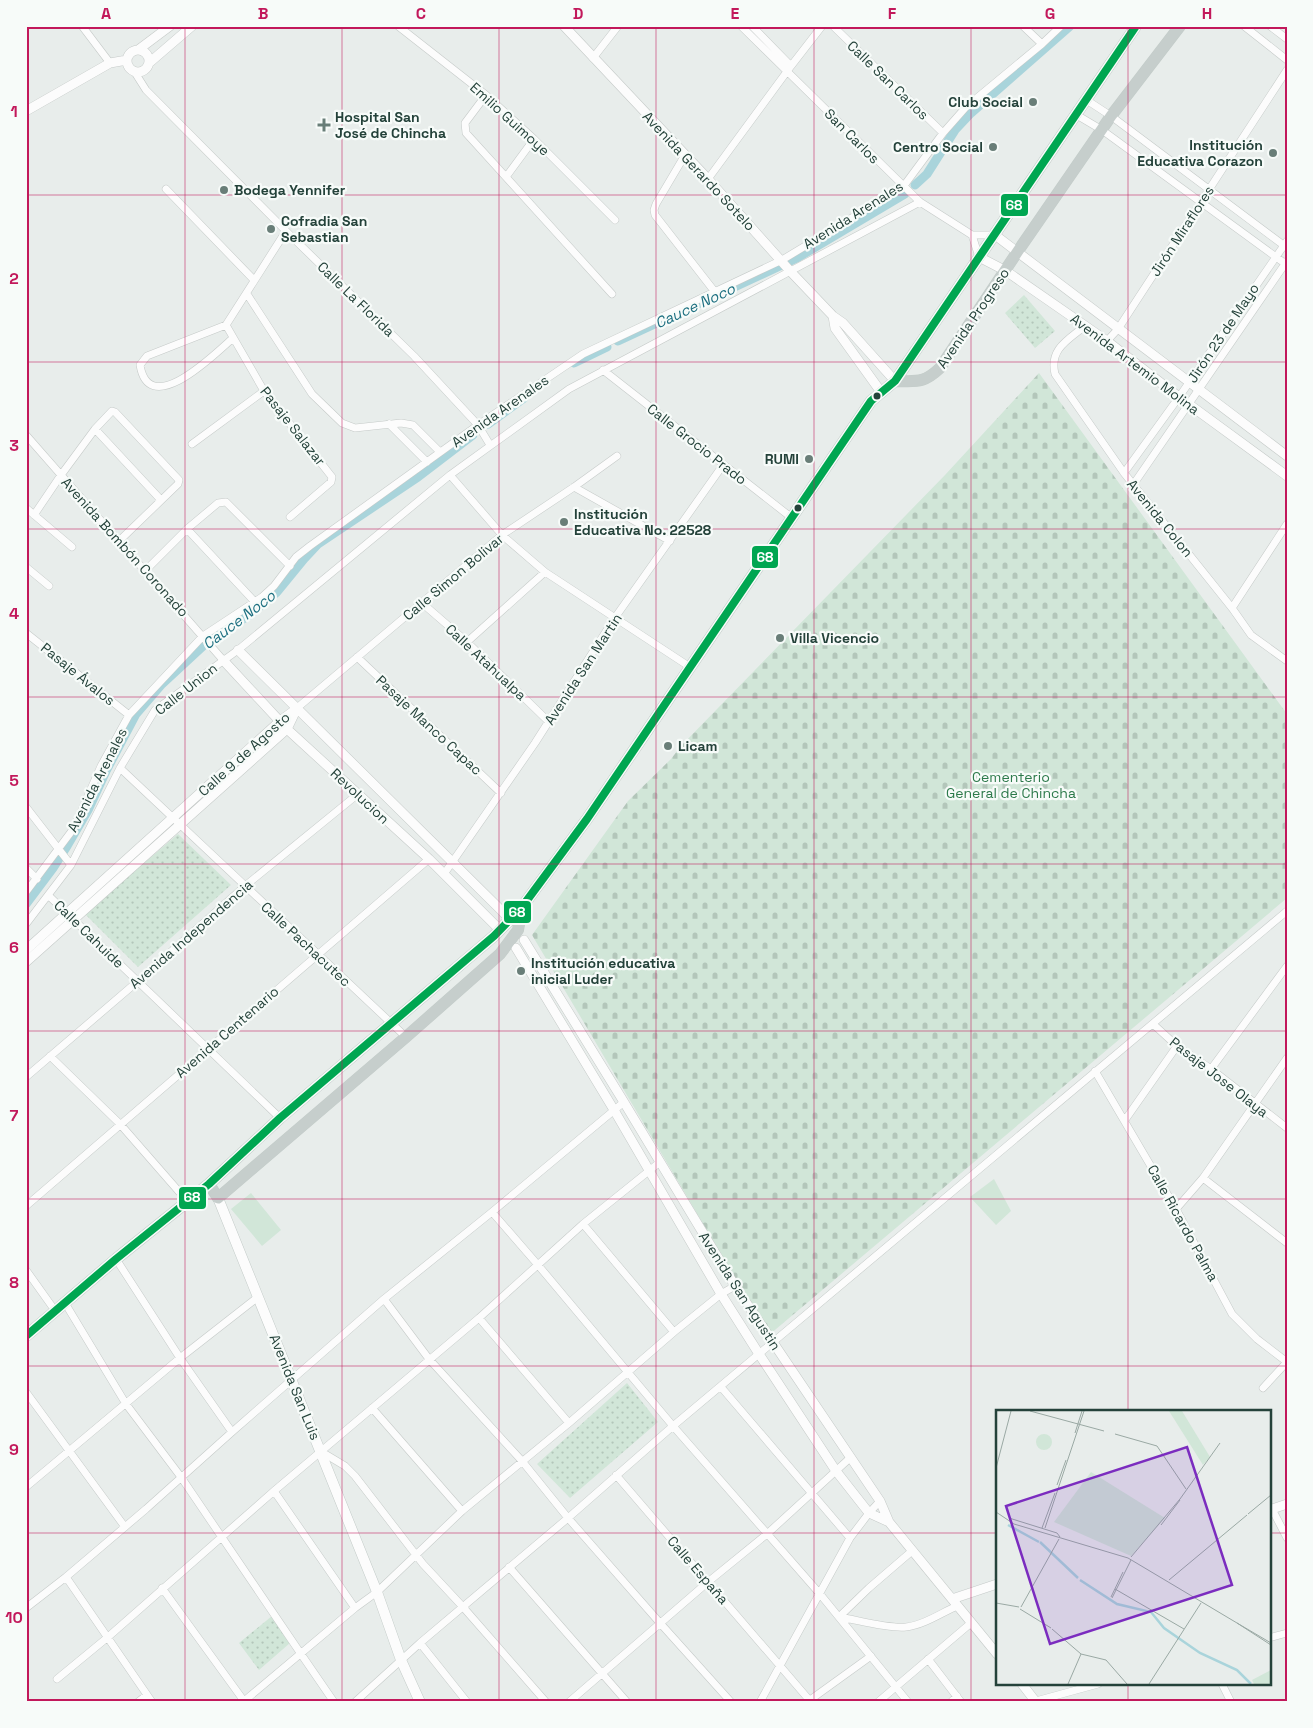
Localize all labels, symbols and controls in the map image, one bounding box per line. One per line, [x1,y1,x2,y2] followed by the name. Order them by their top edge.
[101,3,111,24] text: A
[258,3,268,24] text: B
[416,3,426,24] text: C
[573,3,583,24] text: D
[731,3,740,24] text: E
[888,3,897,24] text: F
[1045,3,1055,24] text: G
[1202,3,1212,24] text: H
[843,37,933,123] street label: Calle San Carlos
[466,78,554,160] street label: Emilio Guimoye
[948,93,1023,111] place label: Club Social
[1027,96,1039,108] marker: Club Social
[10,101,18,122] text: 1
[821,105,883,167] street label: San Carlos
[639,107,759,235] street label: Avenida Gerardo Sotelo
[335,108,446,142] place label: Hospital San José de Chincha
[317,118,331,132] marker: Hospital San José de Chincha
[1137,136,1263,170] place label: Institución Educativa Corazon
[893,138,983,156] place label: Centro Social
[987,141,999,153] marker: Centro Social
[1267,147,1279,159] marker: Institución Educativa Corazon
[800,177,906,253] street label: Avenida Arenales
[234,181,346,199] place label: Bodega Yennifer
[1146,182,1218,280] street label: Jirón Miraflores
[218,184,230,196] marker: Bodega Yennifer
[1000,193,1029,217] line badge: 68
[1005,196,1023,214] text: 68
[281,212,367,246] place label: Cofradia San Sebastian
[265,223,277,235] marker: Cofradia San Sebastian
[314,258,398,340] street label: Calle La Florida
[933,264,1013,372] street label: Avenida Progreso
[9,268,19,289] text: 2
[652,278,739,332] water label: Cauce Noco
[1183,280,1263,386] street label: Jirón 23 de Mayo
[1067,310,1203,418] street label: Avenida Artemio Molina
[448,371,552,451] street label: Avenida Arenales
[256,383,330,469] street label: Pasaje Salazar
[872,391,882,401] unlabelled marker
[643,399,751,489] street label: Calle Grocio Prado
[9,435,19,456] text: 3
[765,450,799,468] place label: RUMI
[803,453,815,465] marker: RUMI
[57,473,193,621] street label: Avenida Bombón Coronado
[1123,475,1197,561] street label: Avenida Colon
[793,503,803,513] unlabelled marker
[574,505,712,539] place label: Institución Educativa No. 22528
[558,516,570,528] marker: Institución Educativa No. 22528
[399,530,507,624] street label: Calle Simon Bolivar
[751,545,779,569] line badge: 68
[756,548,774,566] text: 68
[198,586,280,653] water label: Cauce Noco
[9,603,19,624] text: 4
[540,610,626,728] street label: Avenida San Martin
[442,620,530,704] street label: Calle Atahualpa
[790,629,879,647] place label: Villa Vicencio
[774,632,786,644] marker: Villa Vicencio
[37,639,119,709] street label: Pasaje Ávalos
[151,659,221,719] street label: Calle Union
[372,671,486,779] street label: Pasaje Manco Capac
[194,708,294,800] street label: Calle 9 de Agosto
[63,725,131,835] street label: Avenida Arenales
[678,737,718,755] place label: Licam
[662,740,674,752] marker: Licam
[327,764,393,828] street label: Revolucion
[946,768,1076,802] park label: Cementerio General de Chincha
[9,770,19,791] text: 5
[126,875,256,993] street label: Avenida Independencia
[50,896,128,972] street label: Calle Cahuide
[257,898,355,990] street label: Calle Pachacutec
[503,900,532,924] line badge: 68
[508,903,526,921] text: 68
[9,937,19,958] text: 6
[531,954,675,988] place label: Institución educativa inicial Luder
[515,965,527,977] marker: Institución educativa inicial Luder
[172,982,282,1082] street label: Avenida Centenario
[1166,1033,1272,1121] street label: Pasaje Jose Olaya
[10,1105,19,1126] text: 7
[1143,1162,1223,1284] street label: Calle Ricardo Palma
[178,1186,207,1210] line badge: 68
[183,1188,201,1206] text: 68
[695,1228,785,1354] street label: Avenida San Agustin
[9,1272,19,1293] text: 8
[266,1331,324,1443] street label: Avenida San Luis
[996,1410,1270,1686] inset map
[9,1439,19,1460] text: 9
[663,1532,733,1608] street label: Calle España
[5,1607,23,1628] text: 10

